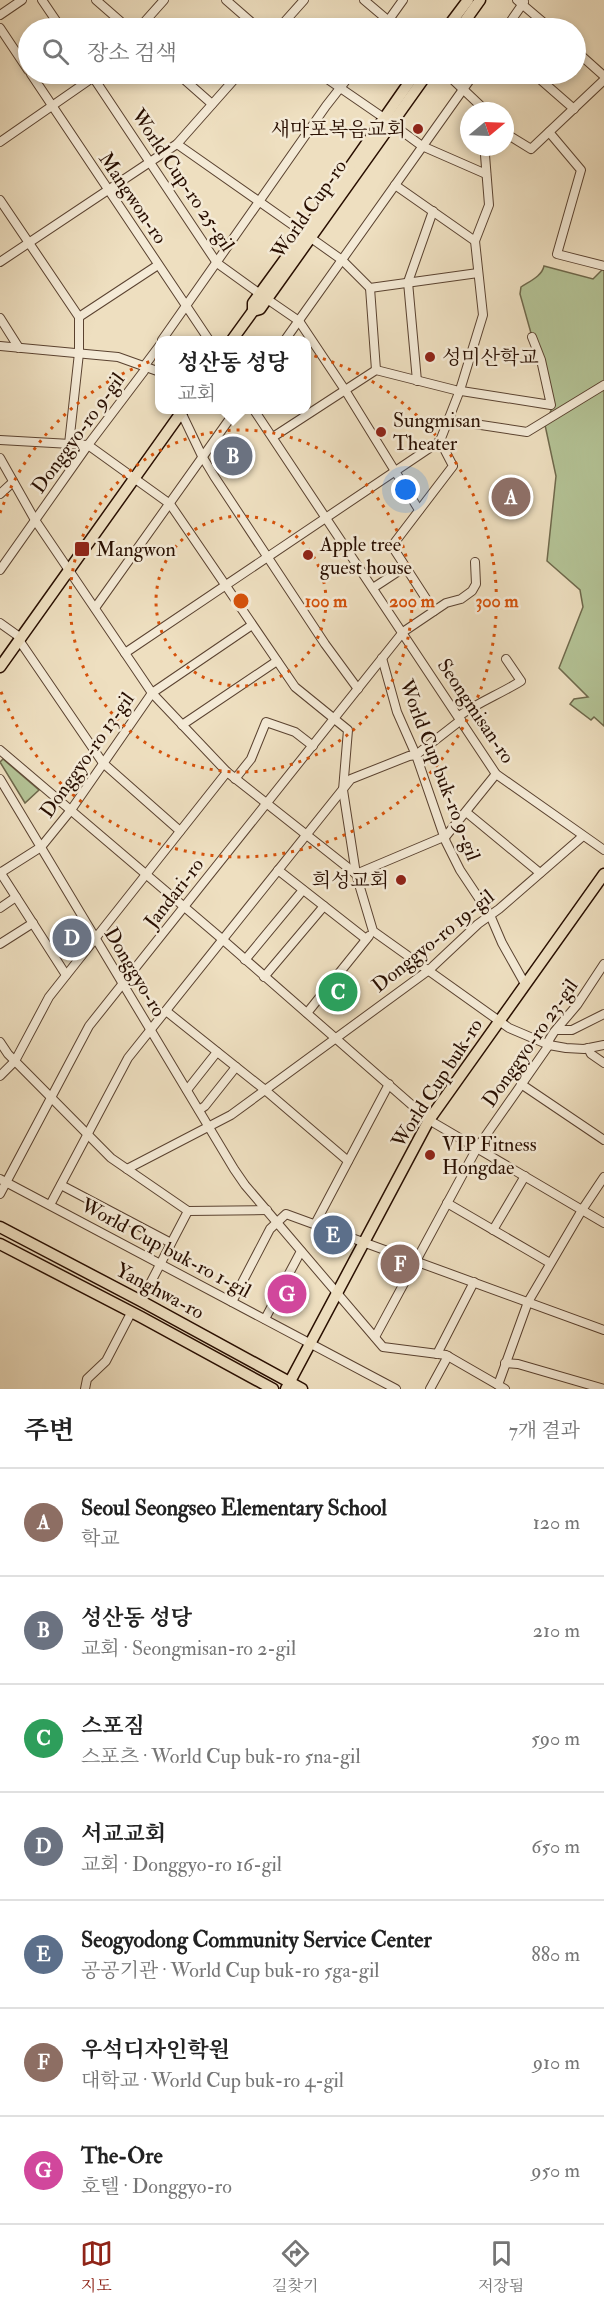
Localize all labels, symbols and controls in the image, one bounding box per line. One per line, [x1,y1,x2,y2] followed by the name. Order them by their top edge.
[18,18,586,84] search box
[39,35,72,68] icon: search
[87,39,177,67] text: 장소 검색
[460,102,514,156] north arrow
[125,103,240,257] street label: World Cup-ro 25-gil
[271,117,406,142] place label: 새마포복음교회
[411,122,425,136] marker: 새마포복음교회
[93,147,173,249] street label: Mangwon-ro
[265,155,353,265] street label: World Cup-ro
[155,336,311,414] popup
[442,345,539,370] place label: 성미산학교
[178,349,288,377] text: 성산동 성당
[423,350,437,364] marker: 성미산학교
[26,368,130,498] street label: Donggyo-ro 9-gil
[178,381,216,406] text: 교회
[393,408,481,456] place label: Sungmisan Theater
[374,425,388,439] marker: Sungmisan Theater
[214,434,252,478] pin: B
[492,474,530,520] pin: A
[391,475,420,504] your location
[319,532,412,580] place label: Apple tree guest house
[96,537,176,562] place label: Mangwon
[73,540,91,558] marker: Mangwon
[301,548,315,562] marker: Apple tree guest house
[305,590,348,613] text: 100 m
[389,590,436,613] text: 200 m
[475,590,520,613] text: 300 m
[231,591,251,611] centre of rings
[432,654,520,768] street label: Seongmisan-ro
[393,675,486,865] street label: World Cup buk-ro 9-gil
[34,687,140,823] street label: Donggyo-ro 13-gil
[138,853,209,934] street label: Jandari-ro
[312,868,389,893] place label: 희성교회
[394,873,408,887] marker: 희성교회
[367,884,499,998] street label: Donggyo-ro 19-gil
[52,916,92,960] pin: D
[99,923,171,1021] street label: Donggyo-ro
[318,970,358,1014] pin: C
[477,974,583,1112] street label: Donggyo-ro 23-gil
[385,1014,489,1154] street label: World Cup buk-ro
[442,1132,537,1180] place label: VIP Fitness Hongdae
[423,1148,437,1162] marker: VIP Fitness Hongdae
[75,1192,255,1304] street label: World Cup buk-ro 1-gil
[314,1212,352,1258] pin: E
[380,1242,420,1286] pin: F
[112,1257,208,1325] street label: Yanghwa-ro
[268,1272,306,1316] pin: G
[24,1415,74,1447] text: 주변
[509,1418,580,1443] text: 7개 결과
[81,1494,387,1522] text: Seoul Seongseo Elementary School
[37,1510,50,1535] text: A
[533,1510,580,1535] text: 120 m
[81,1526,120,1551] text: 학교
[81,1604,192,1632] text: 성산동 성당
[37,1618,50,1643] text: B
[533,1618,580,1643] text: 210 m
[81,1636,296,1661] text: 교회 · Seongmisan-ro 2-gil
[81,1712,145,1740] text: 스포짐
[36,1726,51,1751] text: C
[531,1726,580,1751] text: 590 m
[81,1744,361,1769] text: 스포츠 · World Cup buk-ro 5na-gil
[81,1820,166,1848] text: 서교교회
[35,1834,52,1859] text: D
[531,1834,580,1859] text: 650 m
[81,1852,282,1877] text: 교회 · Donggyo-ro 16-gil
[81,1926,432,1954] text: Seogyodong Community Service Center
[36,1942,51,1967] text: E
[531,1942,580,1967] text: 880 m
[81,1958,379,1983] text: 공공기관 · World Cup buk-ro 5ga-gil
[81,2036,230,2064] text: 우석디자인학원
[37,2050,50,2075] text: F
[533,2050,580,2075] text: 910 m
[81,2068,344,2093] text: 대학교 · World Cup buk-ro 4-gil
[81,2142,163,2170] text: The-Ore
[35,2158,52,2183] text: G
[531,2158,580,2183] text: 950 m
[81,2174,232,2199] text: 호텔 · Donggyo-ro
[80,2237,113,2296] tab: 지도
[272,2237,318,2296] tab: 길찾기
[478,2237,524,2296] tab: 저장됨

